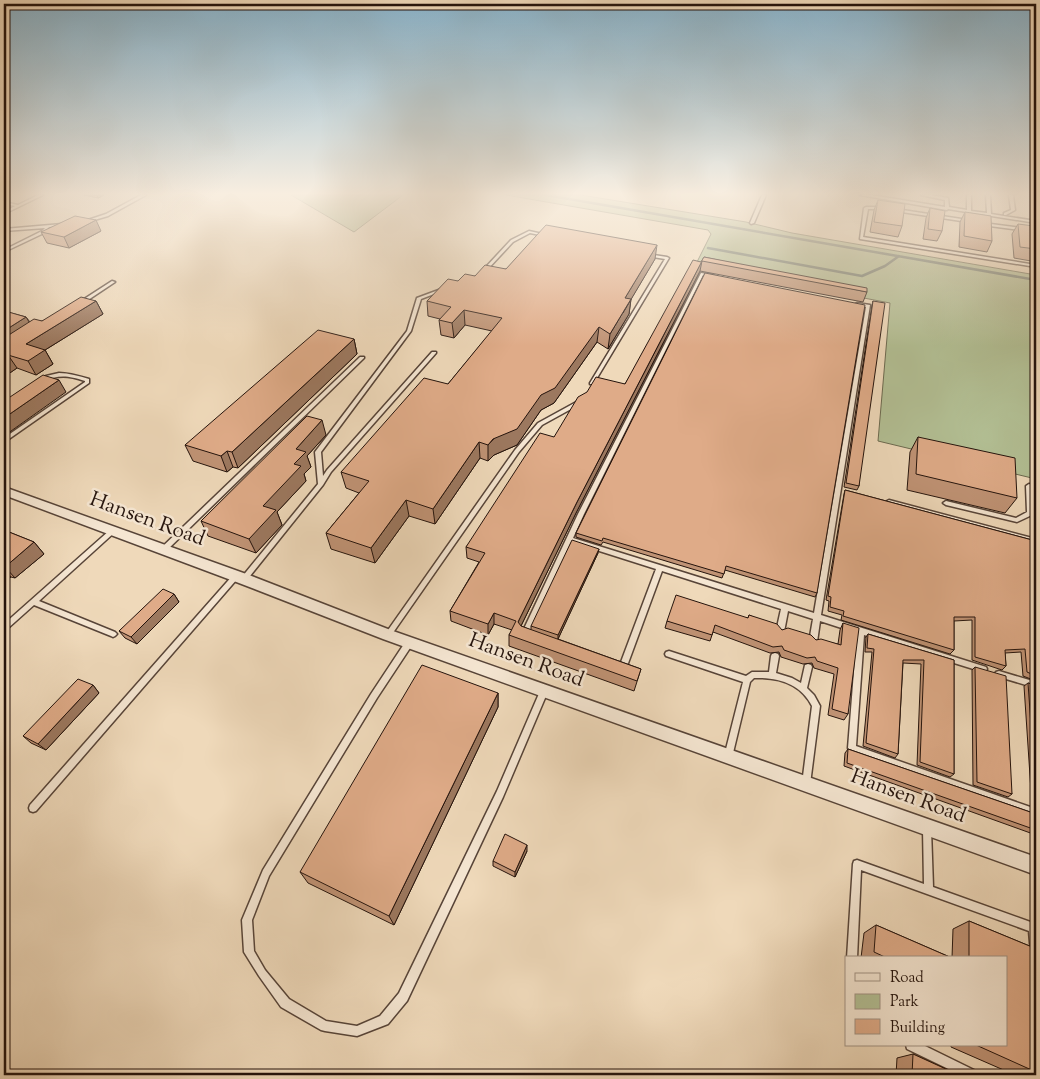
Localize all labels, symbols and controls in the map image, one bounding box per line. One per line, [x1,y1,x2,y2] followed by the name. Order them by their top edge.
[85,485,209,555] street label: Hansen Road
[464,626,588,696] street label: Hansen Road
[846,762,970,832] street label: Hansen Road
[845,956,1008,1046] legend
[890,968,924,989] text: Road
[890,992,919,1013] text: Park
[890,1018,945,1039] text: Building

